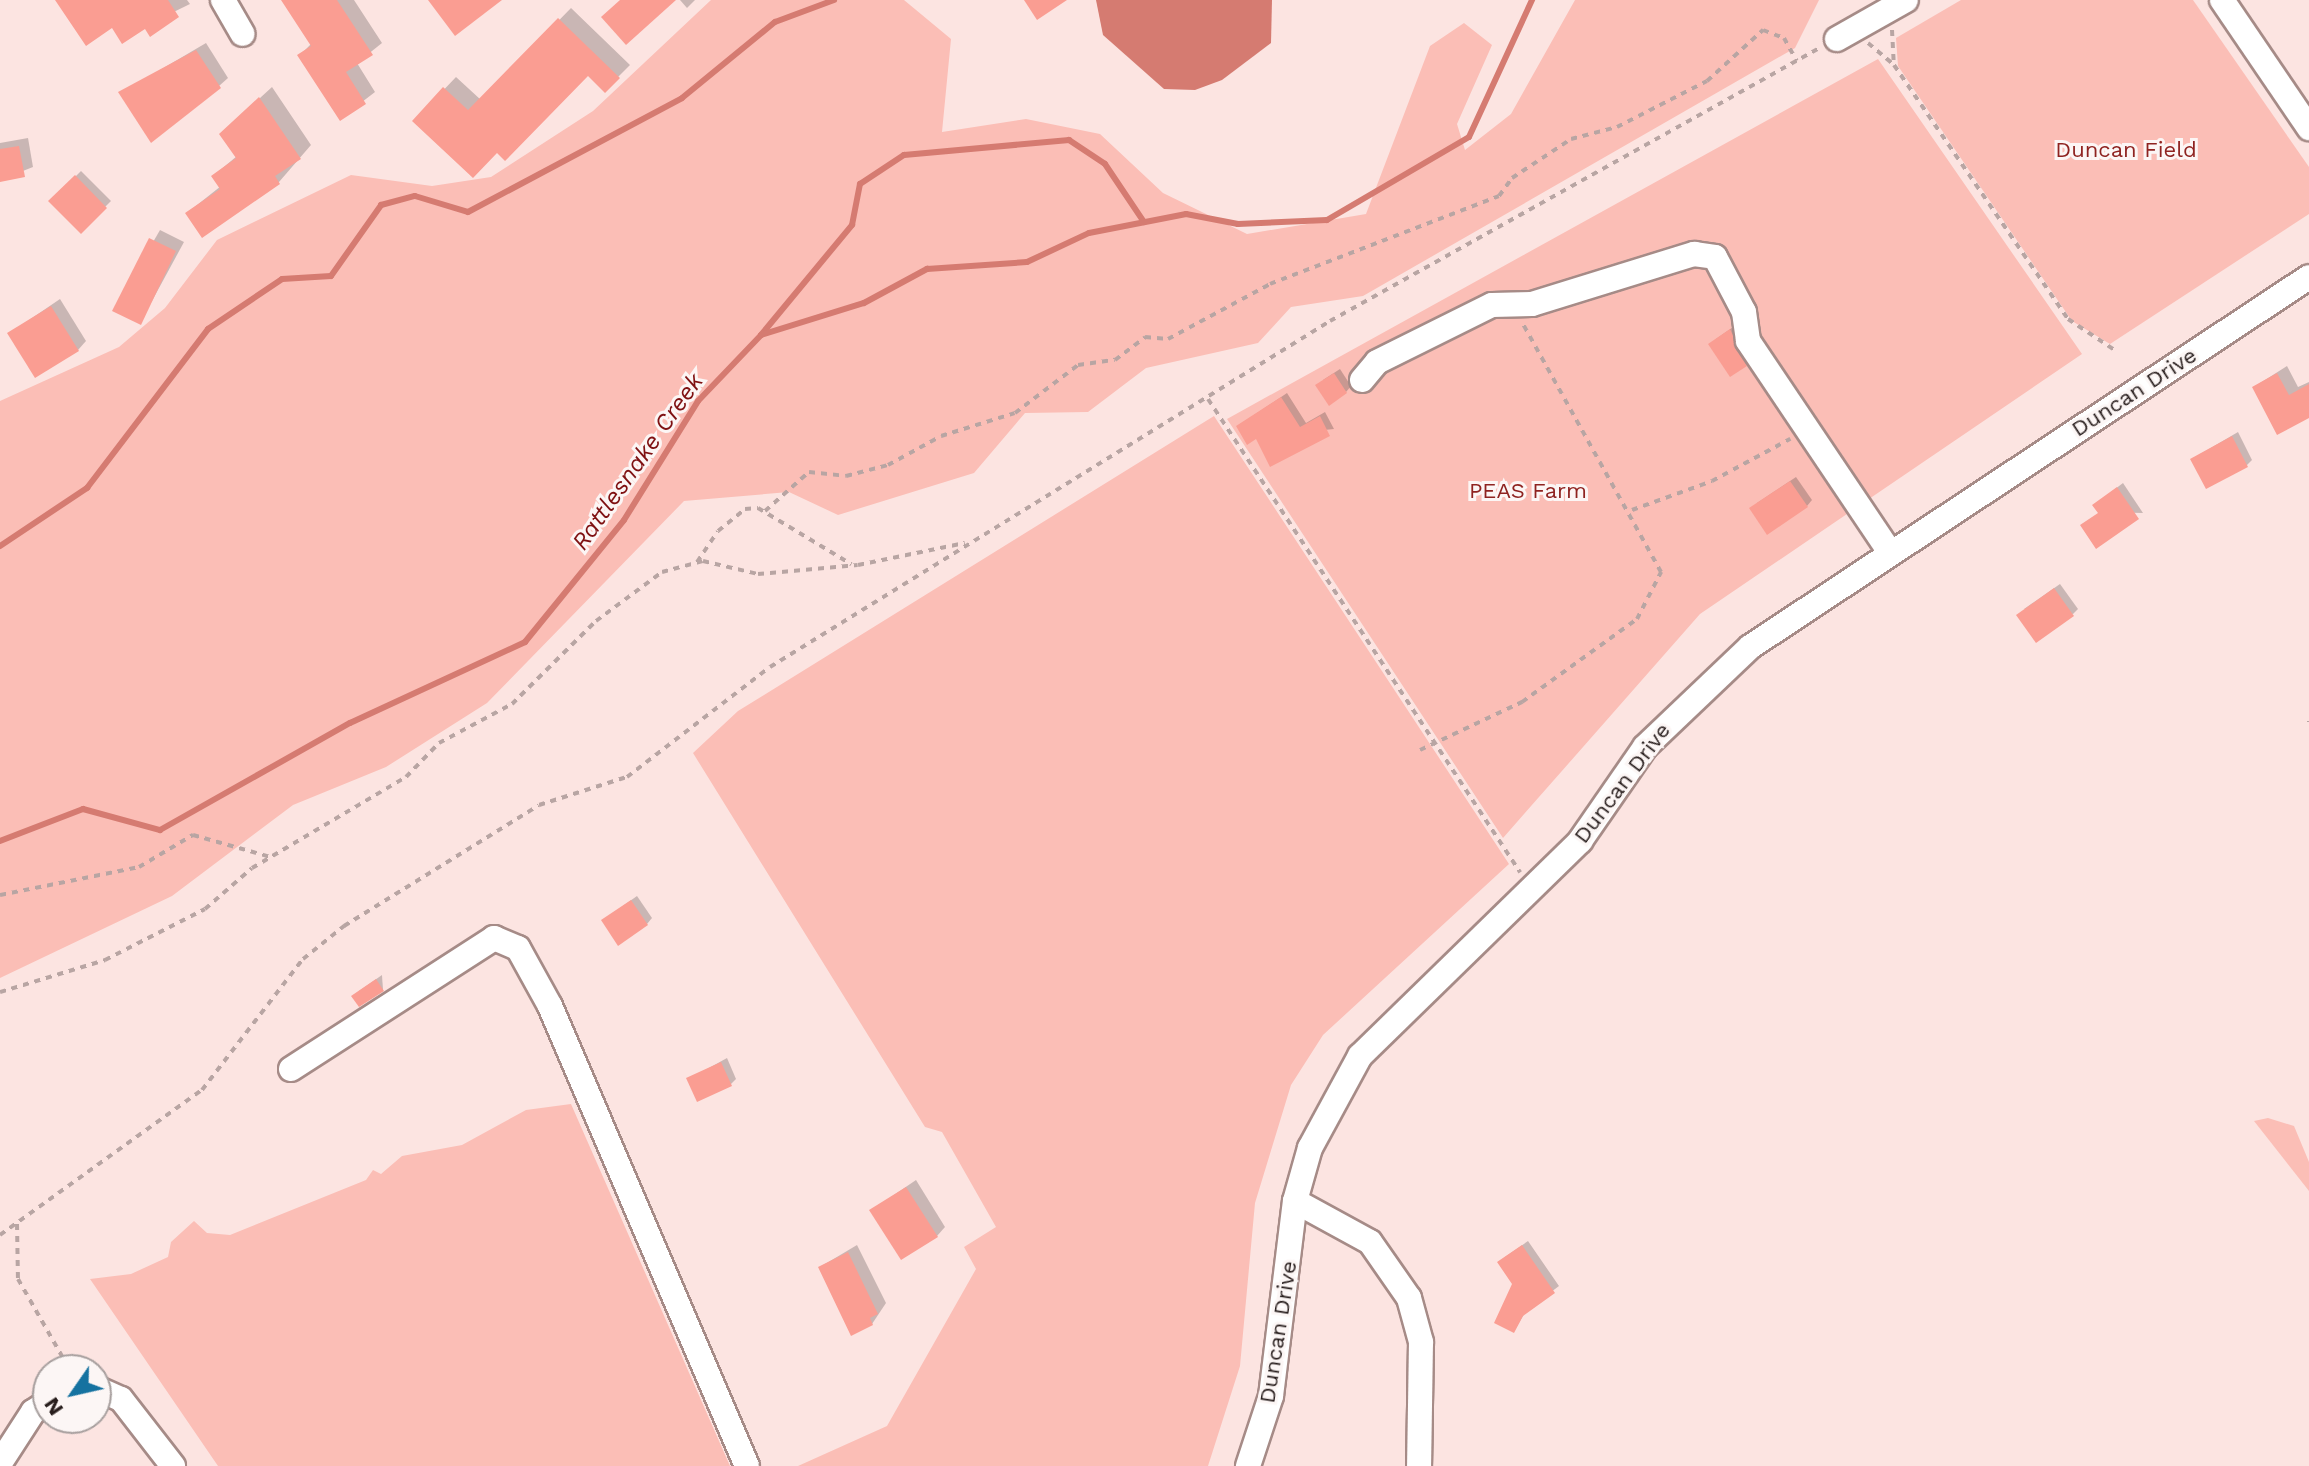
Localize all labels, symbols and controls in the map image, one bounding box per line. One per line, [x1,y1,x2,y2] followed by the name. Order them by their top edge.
[2055,137,2197,163] park label: Duncan Field
[2067,342,2201,442] street label: Duncan Drive
[566,368,710,556] water label: Rattlesnake Creek
[1469,478,1587,504] park label: PEAS Farm
[1568,718,1676,848] street label: Duncan Drive
[1254,1259,1302,1405] street label: Duncan Drive
[32,1354,112,1434] north arrow
[38,1393,68,1420] text: N

